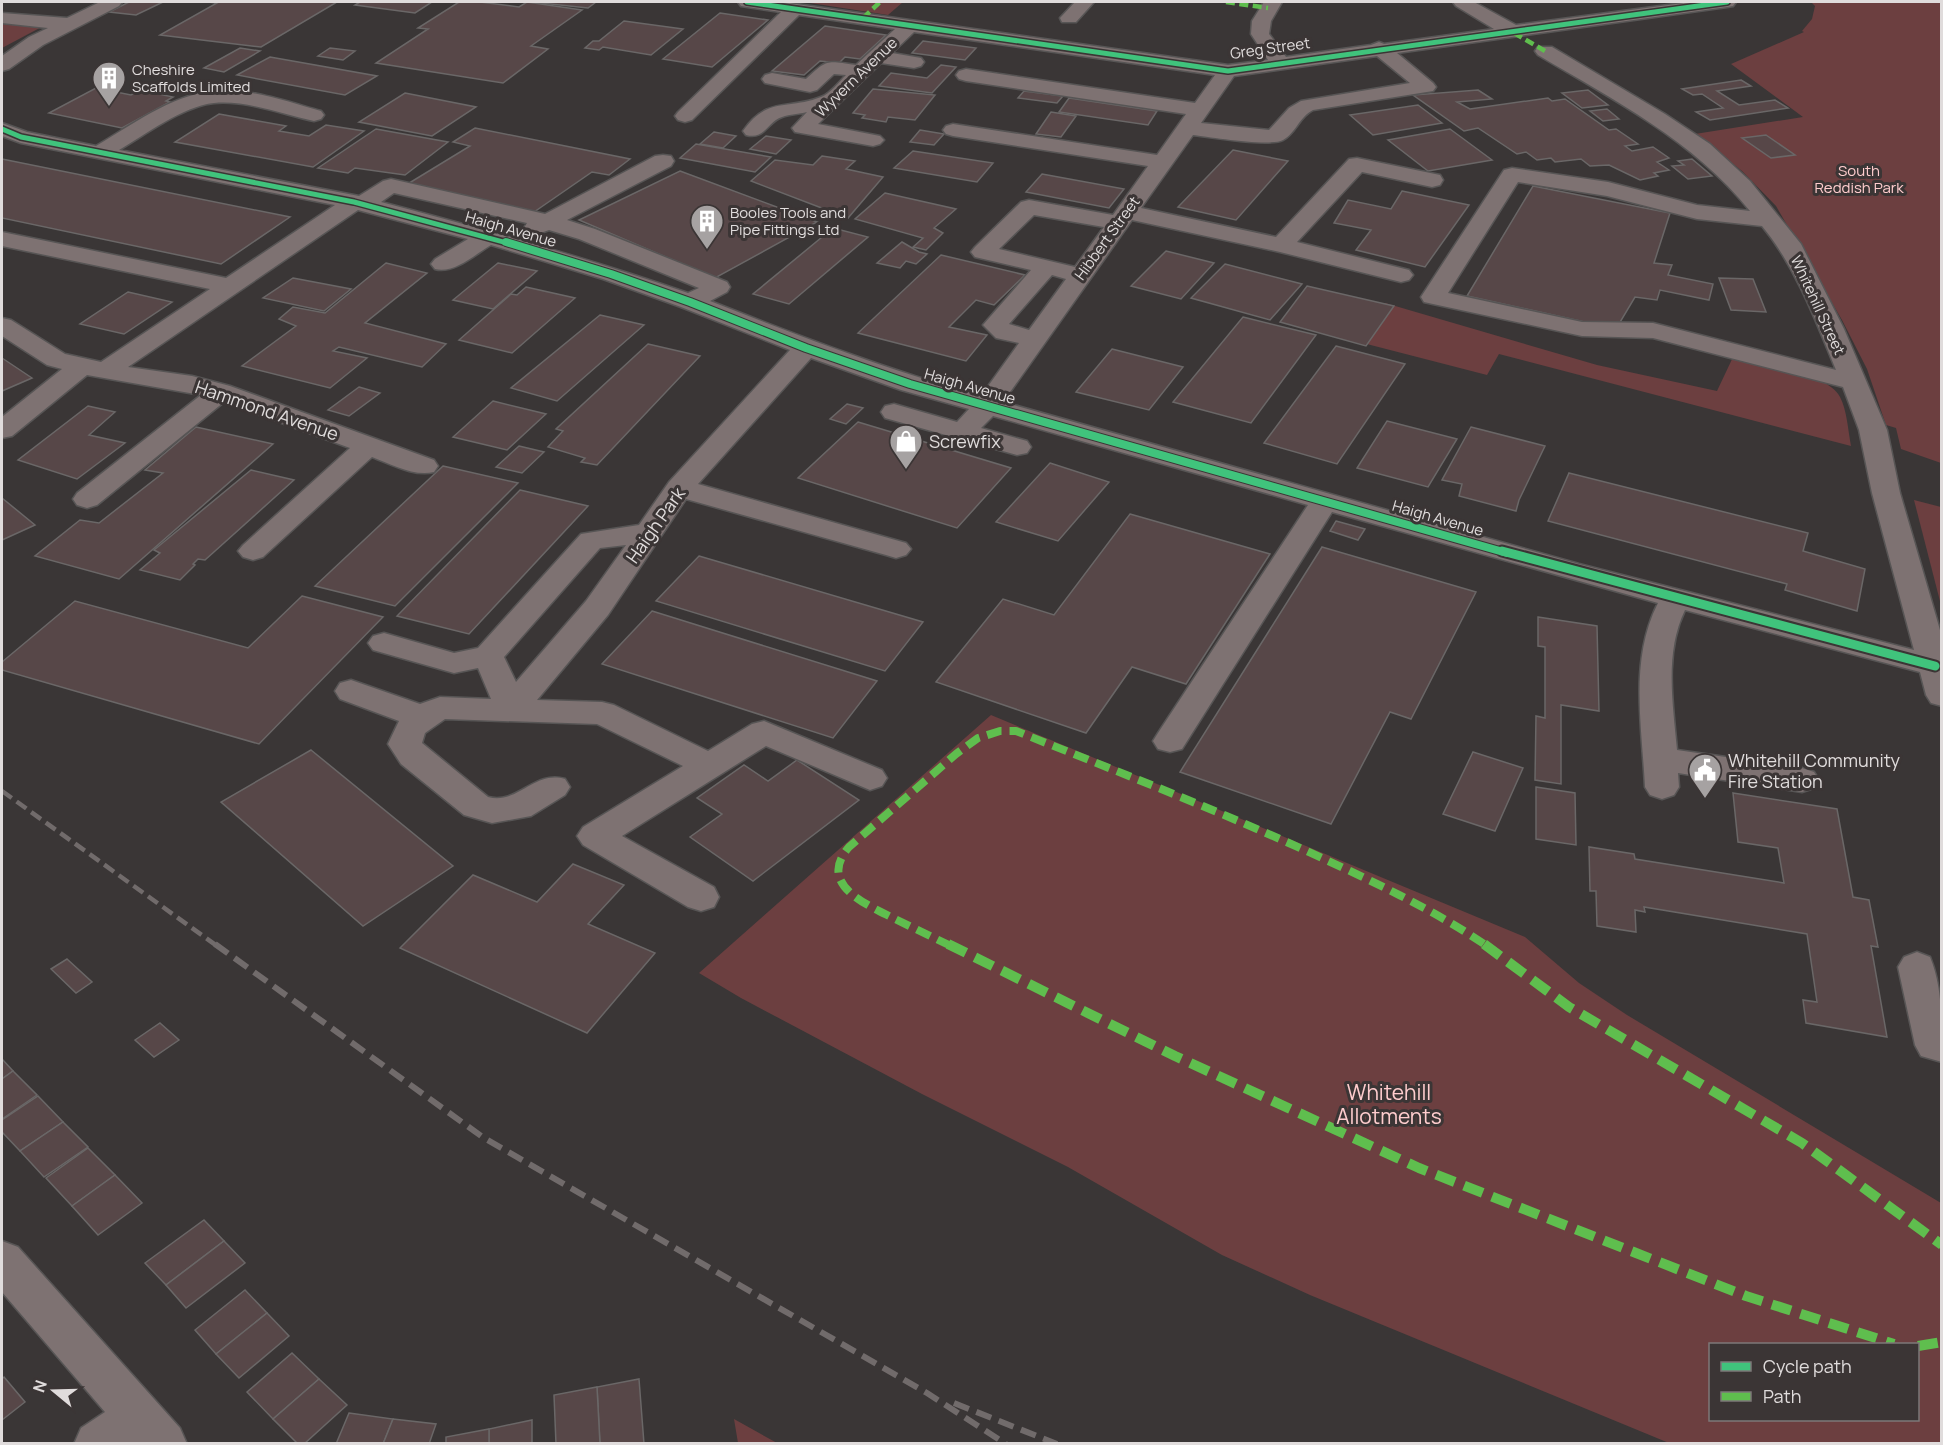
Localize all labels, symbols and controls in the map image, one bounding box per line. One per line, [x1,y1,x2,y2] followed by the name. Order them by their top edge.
[810,32,902,122] street label: Wyvern Avenue
[1229,32,1311,64] street label: Greg Street
[132,59,250,97] place label: Cheshire Scaffolds Limited
[91,60,127,107] building icon: Cheshire Scaffolds Limited
[1814,160,1904,198] park label: South Reddish Park
[1069,192,1145,284] street label: Hibbert Street
[730,202,846,240] place label: Booles Tools and Pipe Fittings Ltd
[689,203,725,250] building icon: Booles Tools and Pipe Fittings Ltd
[463,206,559,252] street label: Haigh Avenue
[1786,252,1850,358] street label: Whitehill Street
[922,363,1018,409] street label: Haigh Avenue
[192,374,342,446] street label: Hammond Avenue
[888,423,924,470] shop icon: Screwfix
[929,429,1001,453] place label: Screwfix
[620,481,690,568] street label: Haigh Park
[1390,495,1486,541] street label: Haigh Avenue
[1728,748,1901,793] place label: Whitehill Community Fire Station
[1687,752,1723,799] public building icon: Whitehill Community Fire Station
[1336,1078,1442,1130] park label: Whitehill Allotments
[1709,1343,1919,1421] legend
[1763,1354,1852,1378] text: Cycle path
[24,1361,84,1421] north arrow
[28,1377,52,1395] text: N
[1763,1384,1801,1408] text: Path

